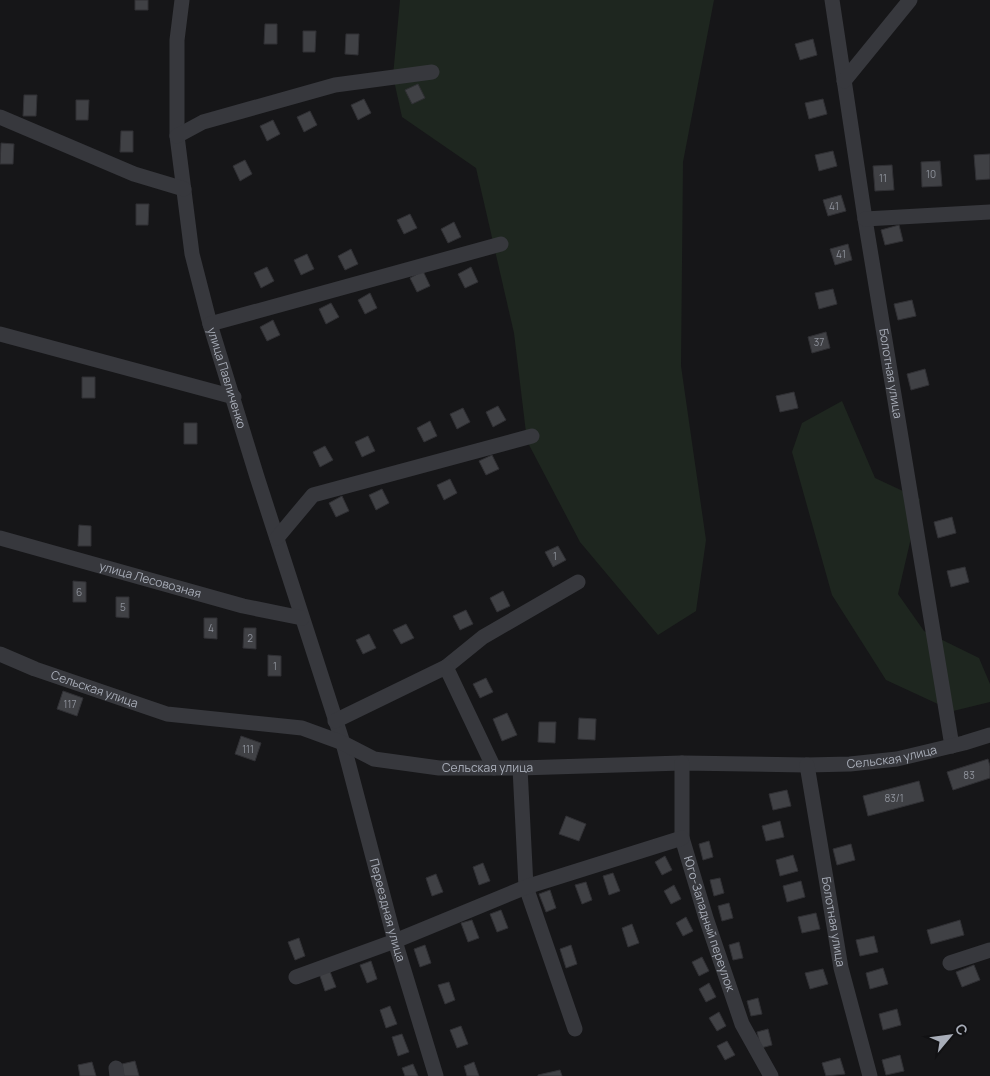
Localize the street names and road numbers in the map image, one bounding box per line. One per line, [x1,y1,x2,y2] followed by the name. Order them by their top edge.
[204,325,251,431] street label: улица Павличенко
[875,327,907,420] street label: Болотная улица
[97,557,203,602] street label: улица Лесовозная
[49,666,141,712] street label: Сельская улица
[846,741,939,772] street label: Сельская улица
[442,759,533,776] street label: Сельская улица
[680,854,740,995] street label: Юго-Западный переулок
[366,857,410,964] street label: Переездная улица
[818,875,850,968] street label: Болотная улица

